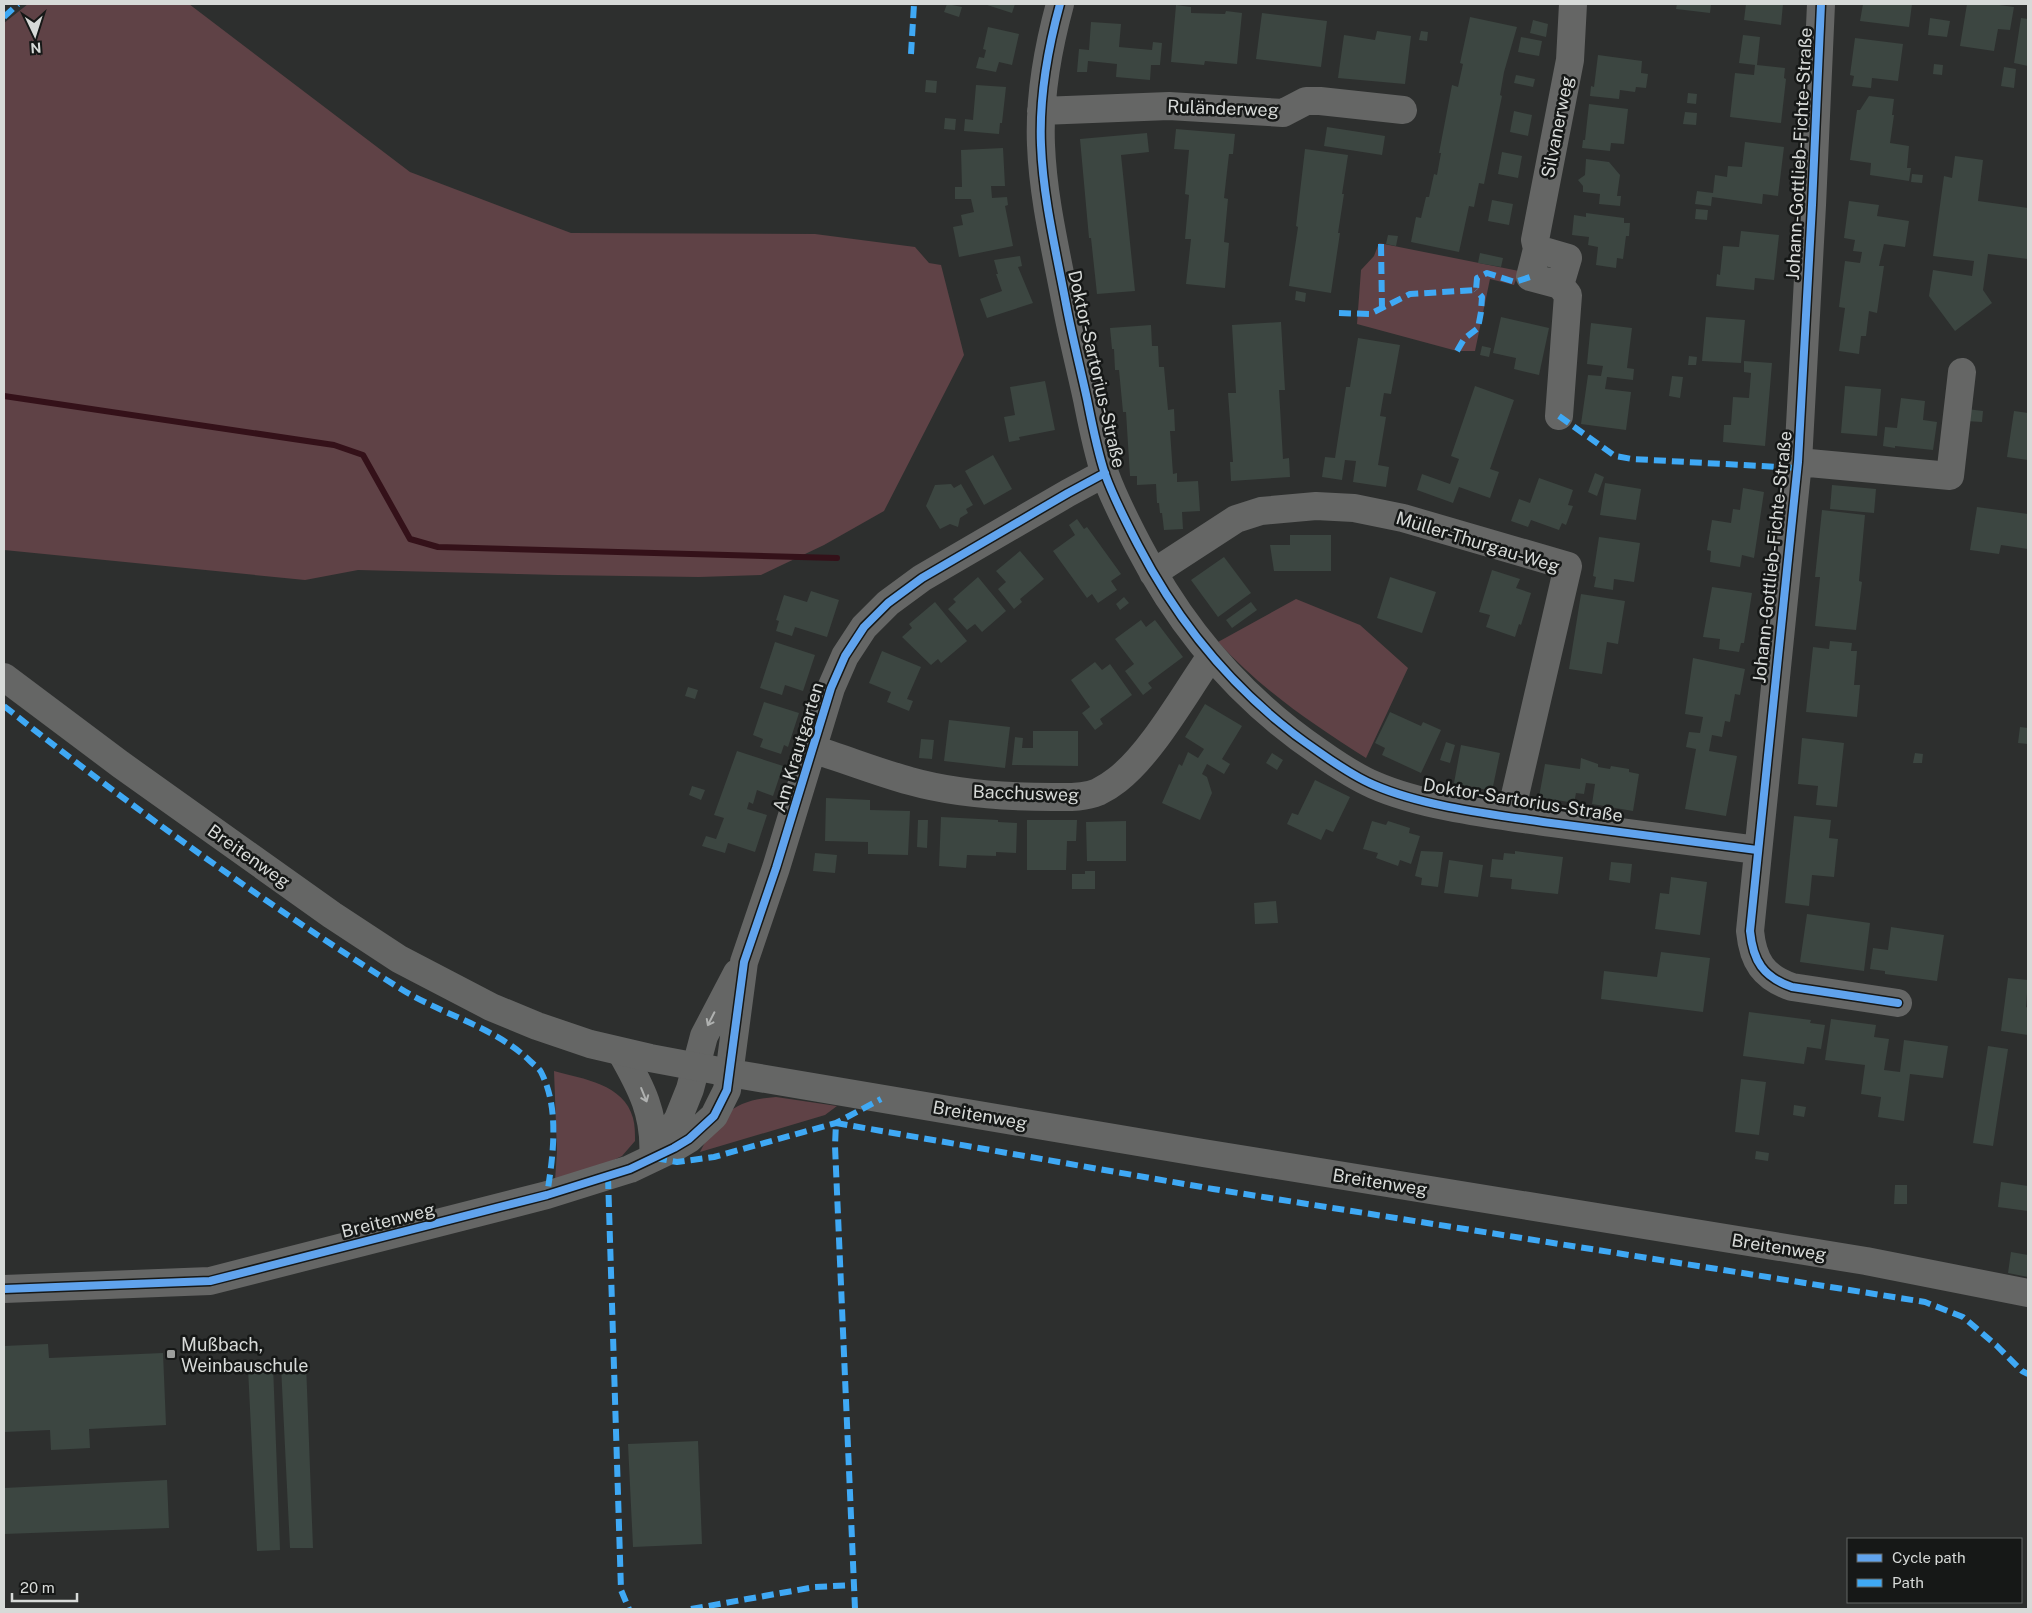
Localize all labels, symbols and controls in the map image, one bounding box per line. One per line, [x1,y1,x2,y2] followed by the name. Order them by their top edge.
[10,10,60,60] north arrow
[1782,27,1816,281] street label: Johann-Gottlieb-Fichte-Straße
[30,40,42,56] text: N
[1537,74,1577,180] street label: Silvanerweg
[1167,96,1279,120] street label: Ruländerweg
[1064,268,1130,470] street label: Doktor-Sartorius-Straße
[1748,430,1796,684] street label: Johann-Gottlieb-Fichte-Straße
[1394,507,1562,577] street label: Müller-Thurgau-Weg
[768,680,828,814] street label: Am Krautgarten
[1422,774,1624,826] street label: Doktor-Sartorius-Straße
[972,781,1080,805] street label: Bacchusweg
[204,820,294,892] street label: Breitenweg
[706,1011,715,1026] one-way arrow
[639,1087,649,1102] one-way arrow
[931,1096,1029,1134] street label: Breitenweg
[1331,1164,1429,1200] street label: Breitenweg
[339,1198,437,1242] street label: Breitenweg
[1730,1229,1828,1265] street label: Breitenweg
[181,1334,308,1376] place label: Mußbach, Weinbauschule
[165,1348,177,1360] marker: Mußbach, Weinbauschule
[1847,1538,2022,1603] legend
[1892,1549,1966,1566] text: Cycle path
[12,1570,78,1602] scale bar
[1892,1574,1924,1591] text: Path
[20,1579,55,1596] text: 20 m

